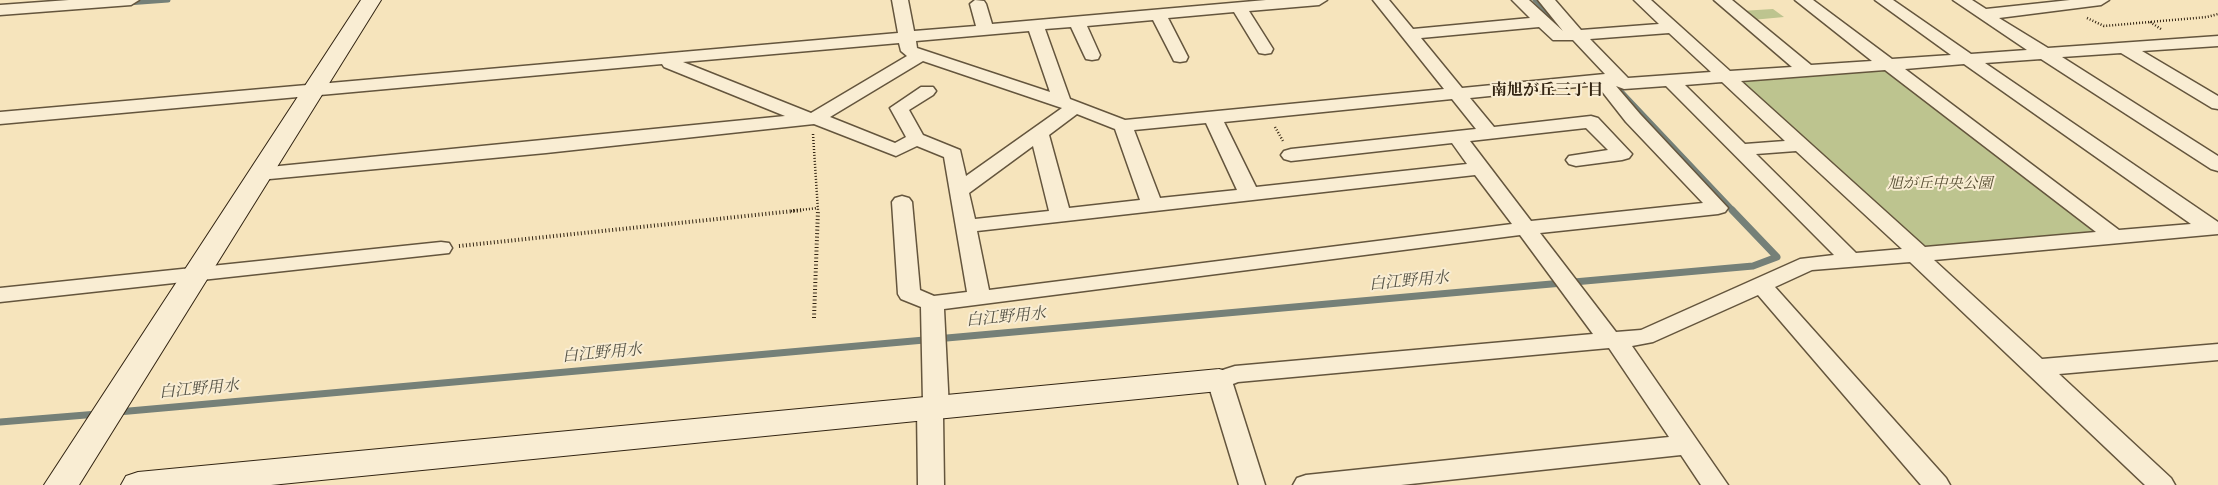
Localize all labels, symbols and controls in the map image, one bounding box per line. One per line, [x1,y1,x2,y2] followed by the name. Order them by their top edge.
[1491,82,1603,102] district label: 南旭が丘三丁目
[1888,176,1992,194] park label: 旭が丘中央公園
[1368,270,1450,296] water label: 白江野用水
[965,306,1047,332] water label: 白江野用水
[561,342,643,368] water label: 白江野用水
[158,378,240,404] water label: 白江野用水

